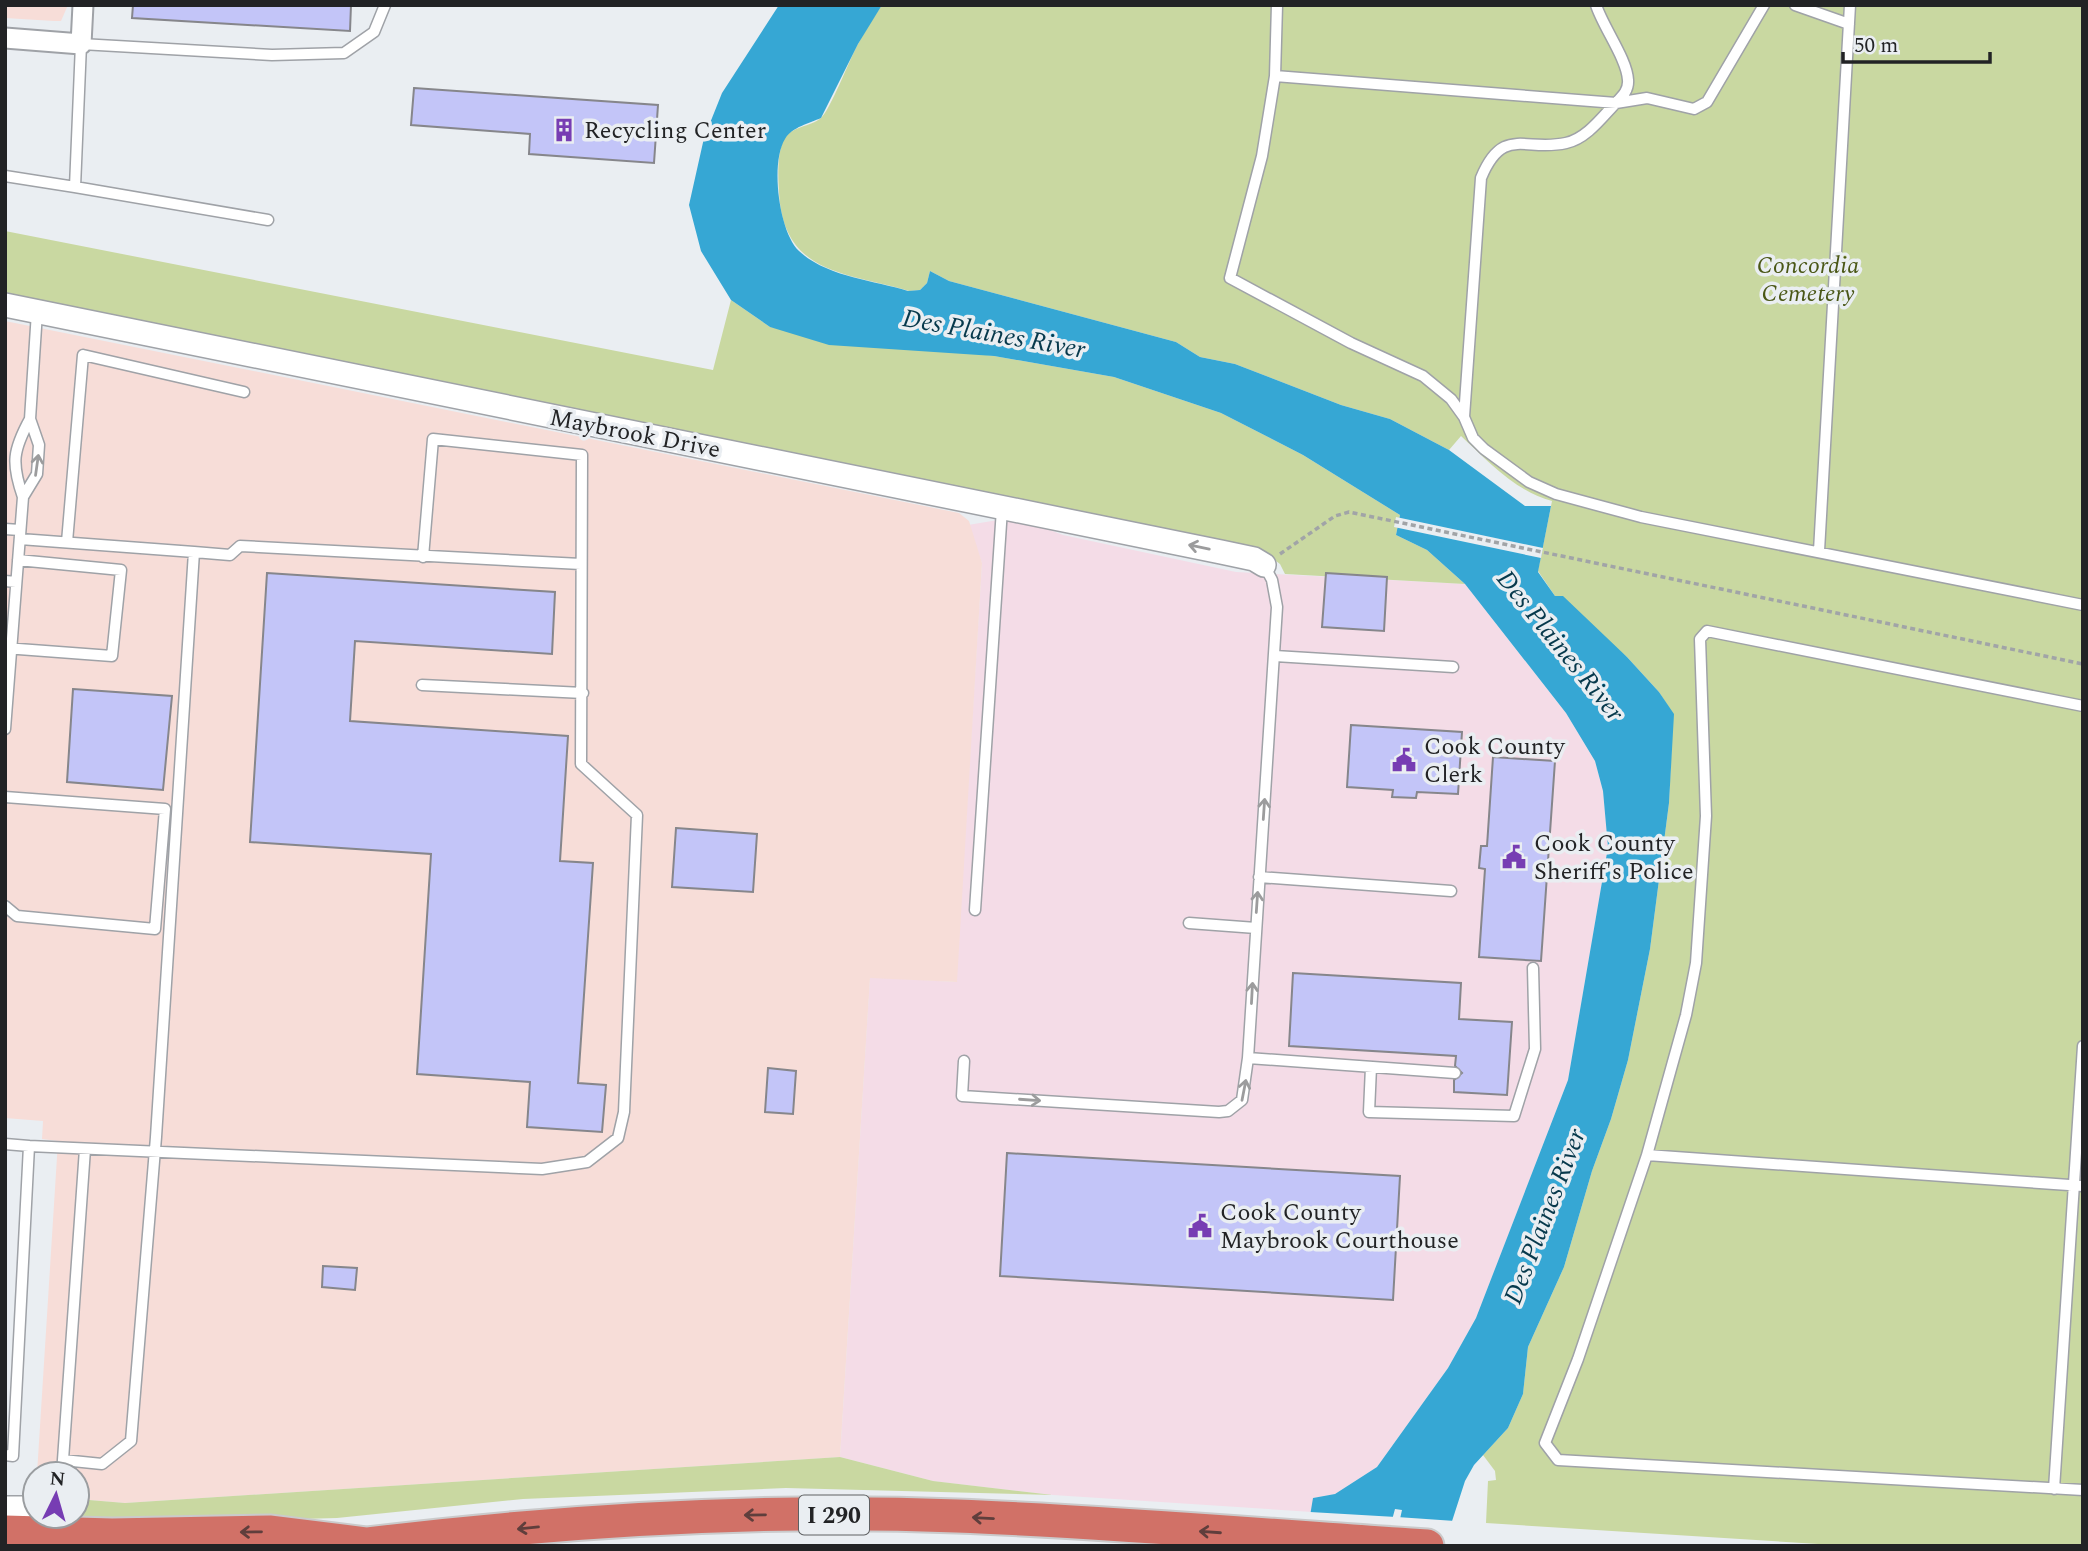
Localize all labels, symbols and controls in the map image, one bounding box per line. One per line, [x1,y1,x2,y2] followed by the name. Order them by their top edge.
[1843,21,1990,65] scale bar
[1854,30,1898,62] text: 50 m
[584,113,766,149] place label: Recycling Center
[550,116,578,144] building icon: Recycling Center
[1757,248,1859,312] park label: Concordia Cemetery
[899,298,1089,370] water label: Des Plaines River
[546,400,723,468] street label: Maybrook Drive
[31,454,44,477] one-way arrow
[1188,540,1211,554] one-way arrow
[1486,561,1635,731] water label: Des Plaines River
[1424,729,1566,793] place label: Cook County Clerk
[1390,746,1418,774] public building icon: Cook County Clerk
[1258,798,1271,821] one-way arrow
[1534,826,1694,890] place label: Cook County Sheriff's Police
[1500,843,1528,871] public building icon: Cook County Sheriff's Police
[1251,891,1264,914] one-way arrow
[1245,982,1258,1005] one-way arrow
[1237,1079,1251,1102] one-way arrow
[1018,1094,1041,1107] one-way arrow
[1493,1122,1597,1310] water label: Des Plaines River
[1220,1195,1459,1259] place label: Cook County Maybrook Courthouse
[1186,1212,1214,1240] public building icon: Cook County Maybrook Courthouse
[21,1460,91,1530] north arrow
[48,1464,66,1495] text: N
[799,1496,869,1534] road number: I 290
[744,1508,767,1522] one-way arrow
[972,1511,995,1524] one-way arrow
[518,1522,540,1535] one-way arrow
[1199,1525,1222,1538] one-way arrow
[239,1526,262,1539] one-way arrow

